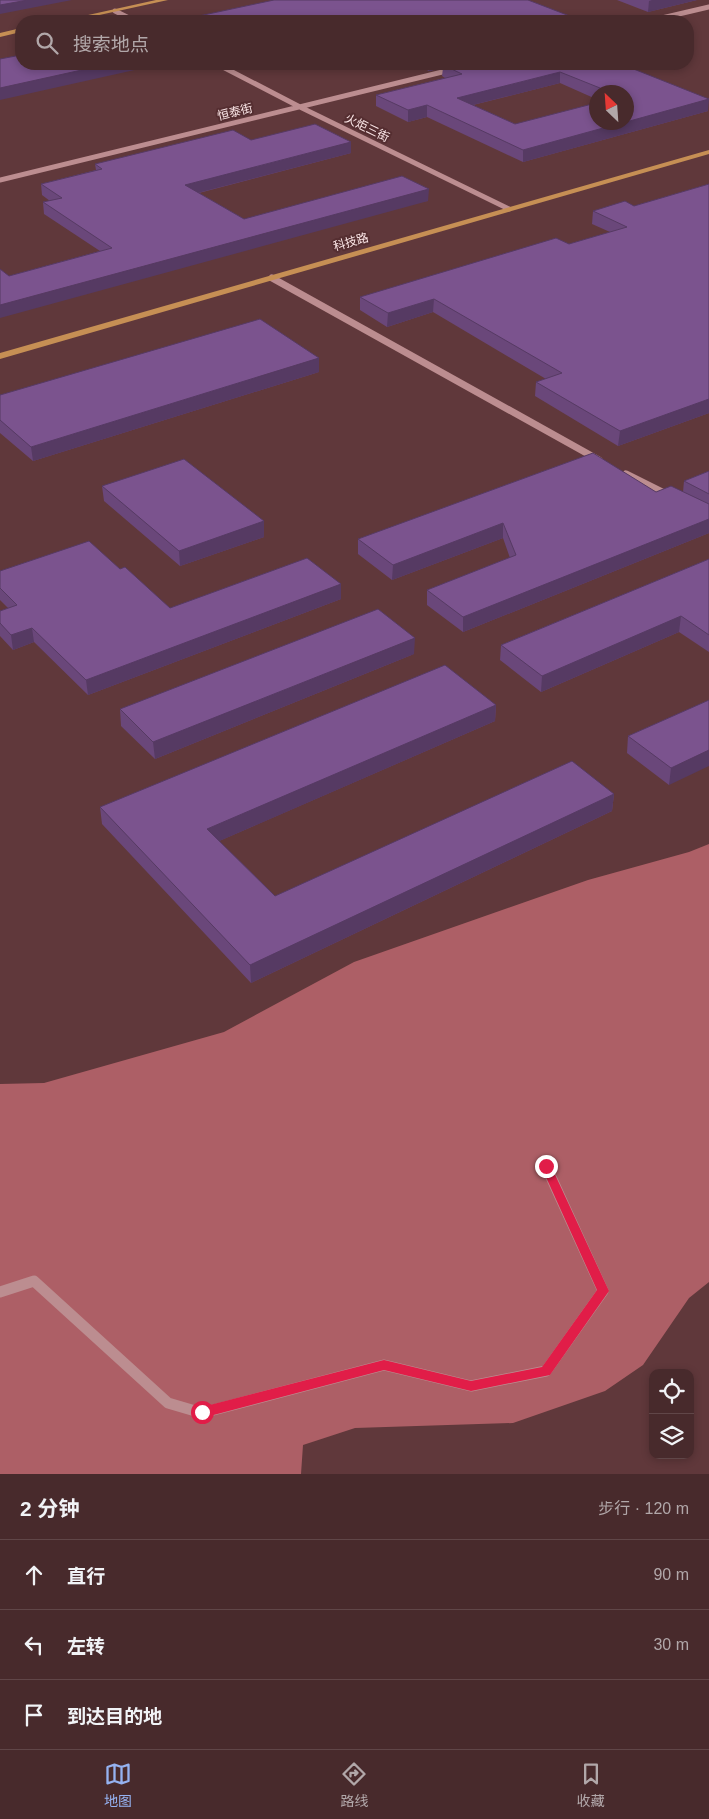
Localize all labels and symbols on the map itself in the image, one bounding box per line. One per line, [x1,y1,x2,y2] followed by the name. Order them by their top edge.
[589,85,634,130] north arrow
[216,101,254,123] street label: 恒泰街
[342,111,392,145] street label: 火炬三街
[332,230,370,254] street label: 科技路
[535,1155,558,1178] route end
[191,1401,214,1424] route start

